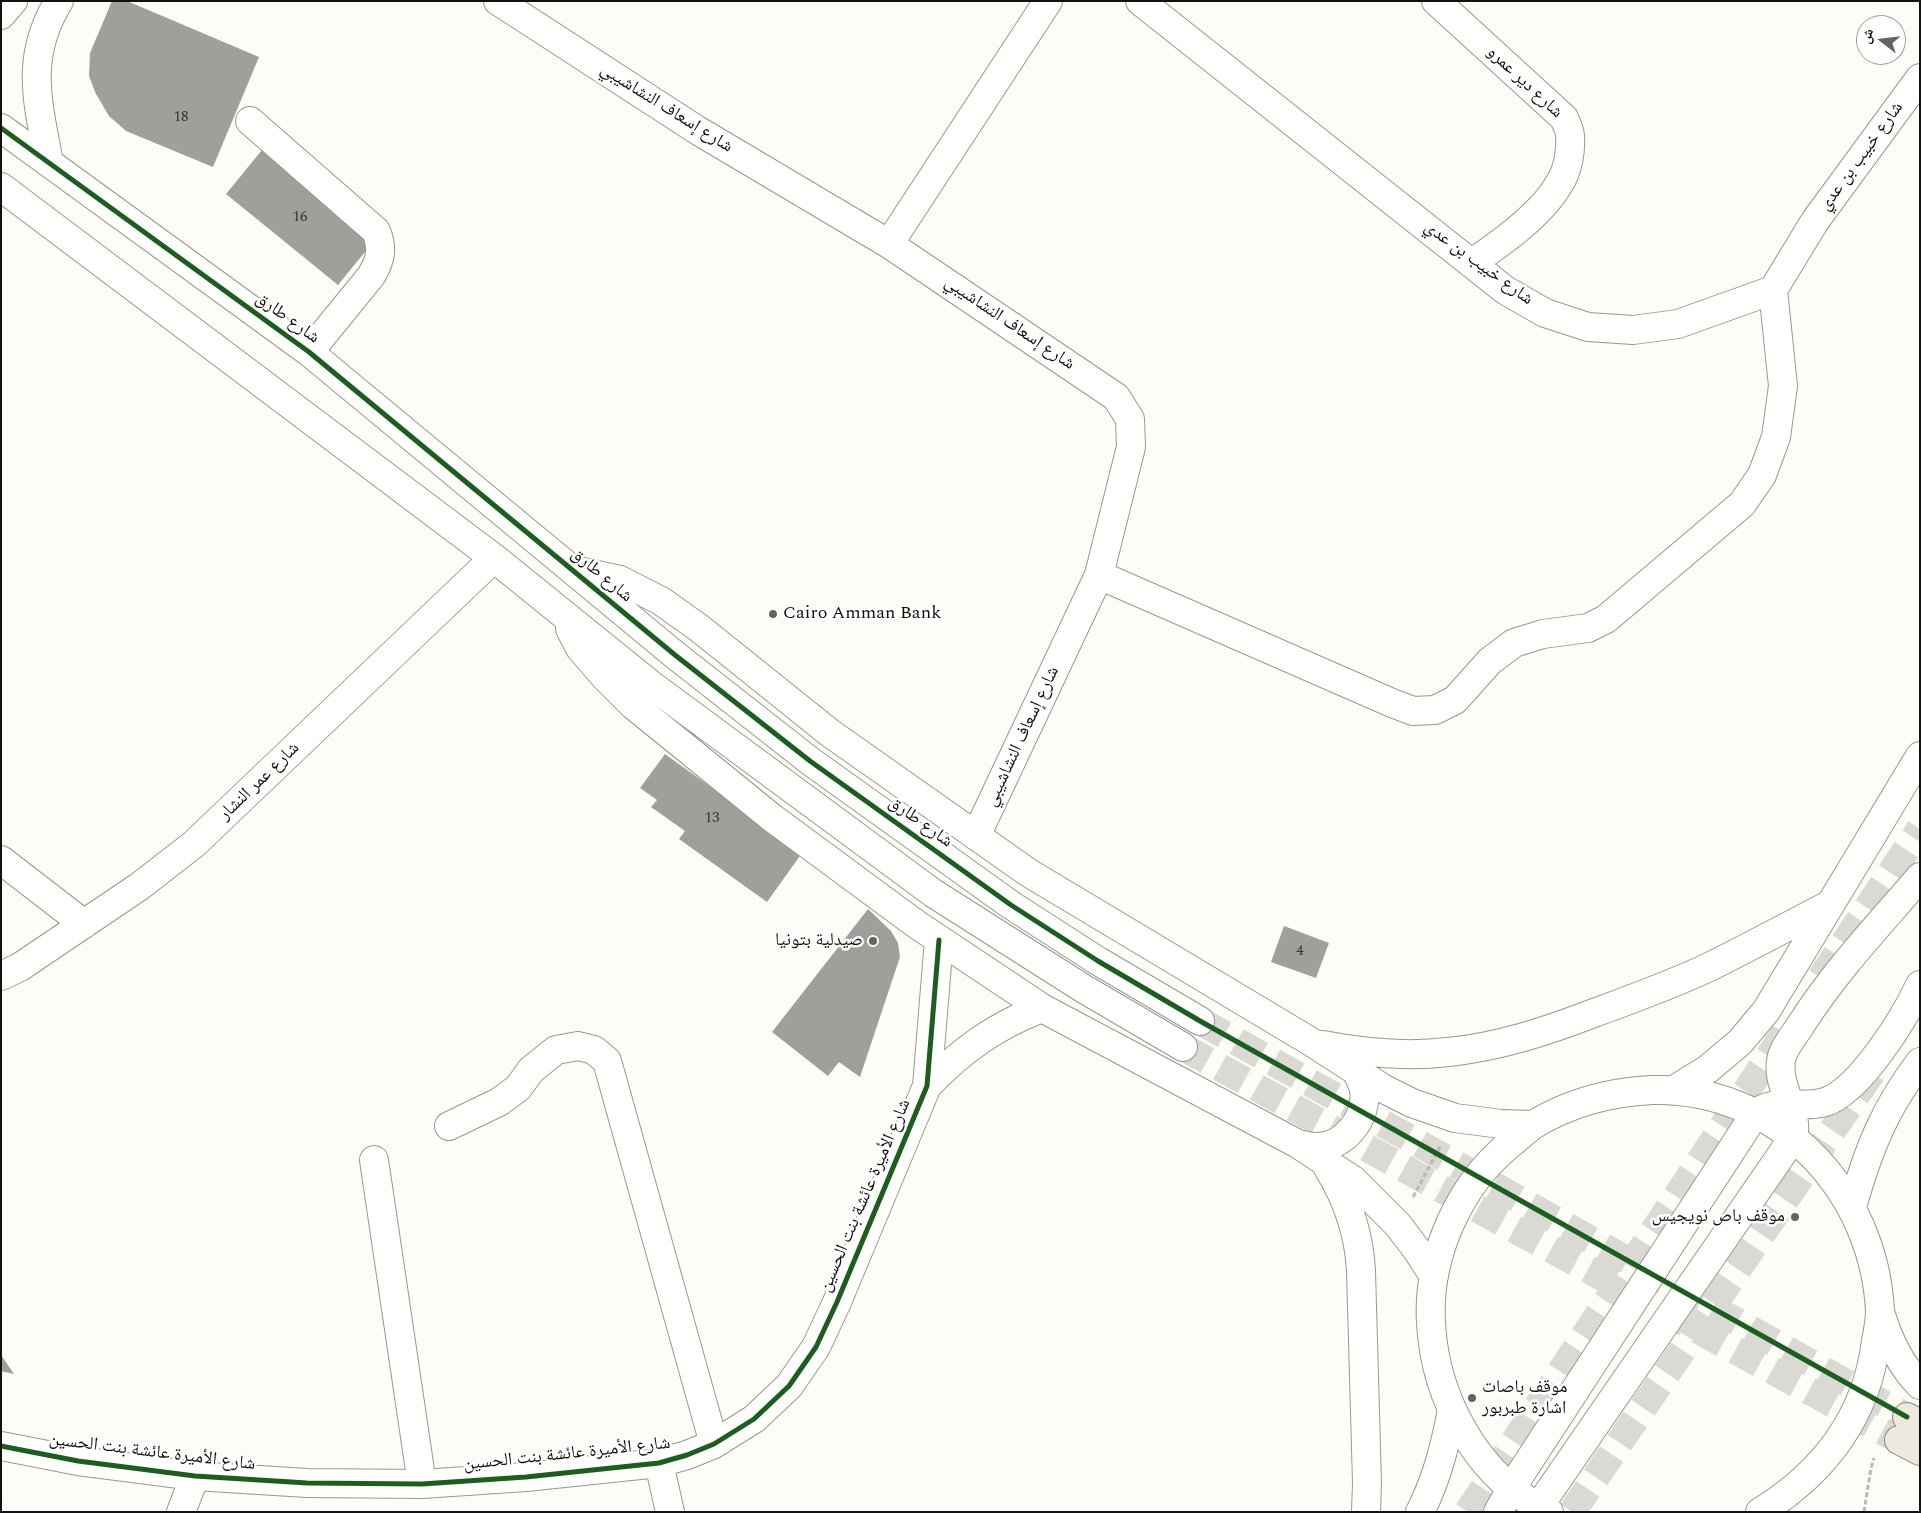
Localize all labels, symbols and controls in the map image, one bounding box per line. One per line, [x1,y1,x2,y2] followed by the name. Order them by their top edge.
[1856,15,1906,65] north arrow
[1855,26,1879,46] text: ش
[1481,42,1567,124] street label: شارع دير عمرو
[596,59,736,159] street label: شارع إسعاف النشاشيبي
[1815,98,1909,216] street label: شارع خبيب بن عدي
[174,109,188,127] house number: 18
[293,209,307,227] house number: 16
[1419,217,1537,311] street label: شارع خبيب بن عدي
[940,272,1078,376] street label: شارع إسعاف النشاشيبي
[251,289,323,349] street label: شارع طارق
[566,544,636,608] street label: شارع طارق
[783,603,941,625] place label: Cairo Amman Bank
[767,608,779,620] marker: Cairo Amman Bank
[981,663,1065,811] street label: شارع إسعاف النشاشيبي
[215,738,305,826] street label: شارع عمر النشار
[884,793,956,853] street label: شارع طارق
[705,810,719,828] house number: 13
[775,930,863,952] place label: صيدلية بتونيا
[867,935,879,947] marker: صيدلية بتونيا
[1296,943,1304,961] house number: 4
[815,1096,917,1296] street label: شارع الأميرة عائشة بنت الحسين
[1652,1206,1785,1228] place label: موقف باص نويجيس
[1789,1211,1801,1223] marker: موقف باص نويجيس
[1482,1377,1567,1420] place label: موقف باصات اشارة طبربور
[1466,1392,1478,1404] marker: موقف باصات اشارة طبربور
[48,1430,256,1476] street label: شارع الأميرة عائشة بنت الحسين
[463,1433,671,1477] street label: شارع الأميرة عائشة بنت الحسين

